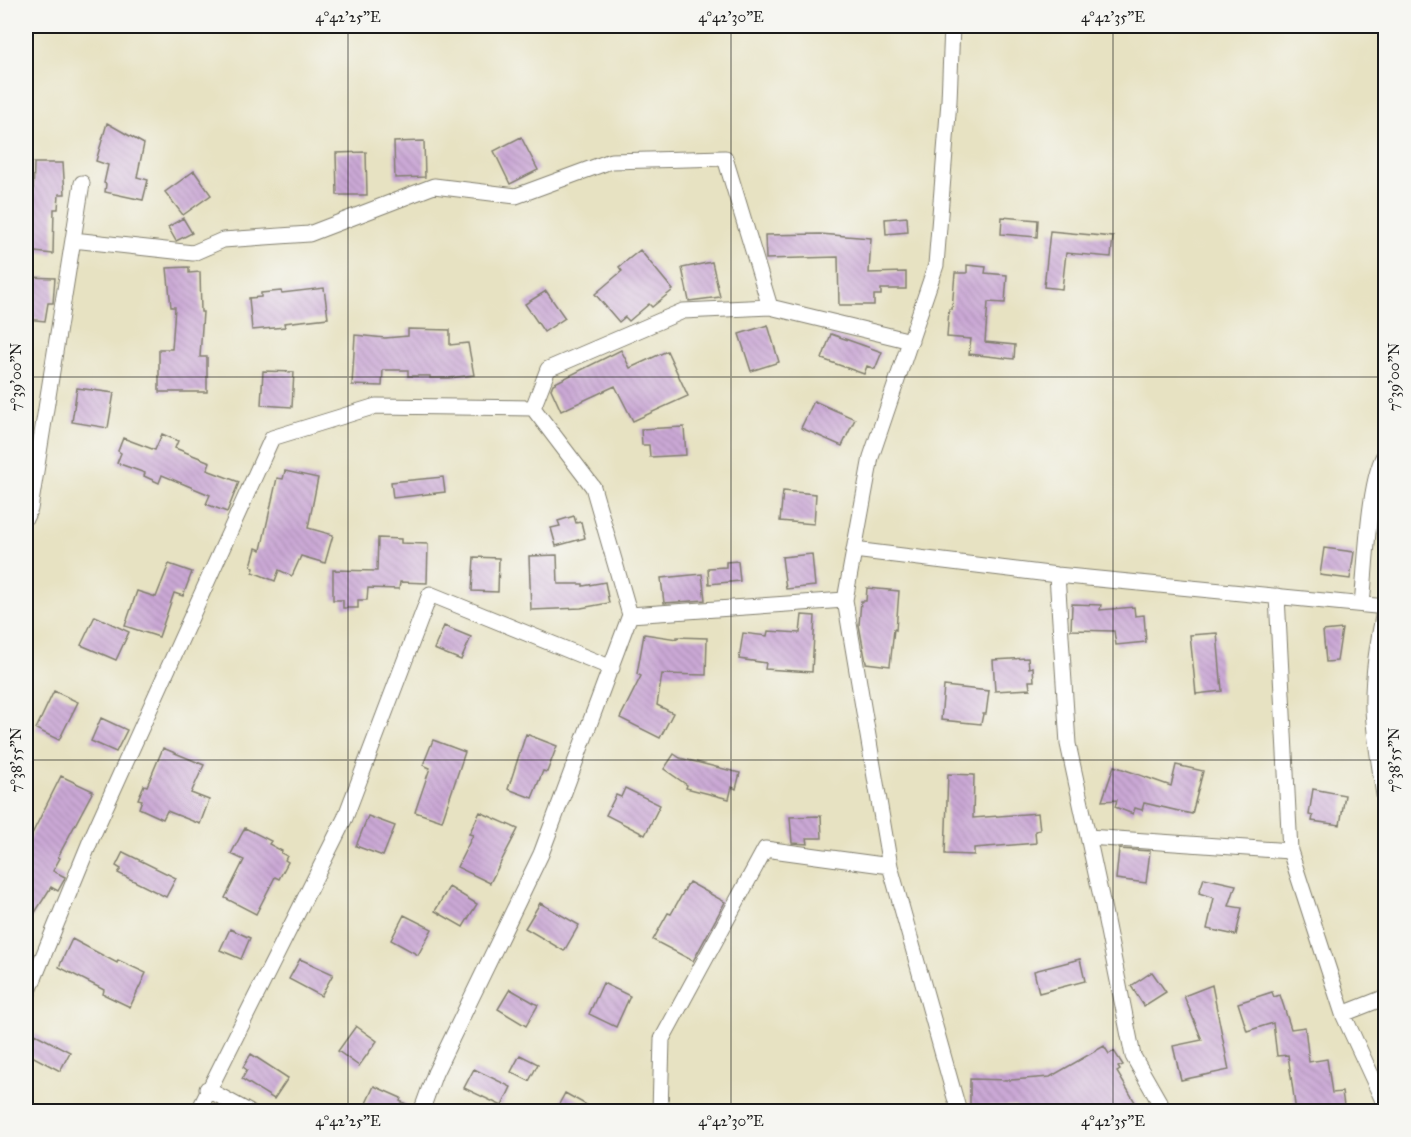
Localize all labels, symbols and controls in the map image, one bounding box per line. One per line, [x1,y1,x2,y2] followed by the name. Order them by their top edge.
[315,8,381,26] text: 4°42'25"E
[698,8,764,26] text: 4°42'30"E
[1081,8,1145,26] text: 4°42'35"E
[7,343,25,411] text: 7°39'00"N
[1385,343,1403,411] text: 7°39'00"N
[7,727,25,792] text: 7°38'55"N
[1385,727,1403,792] text: 7°38'55"N
[315,1112,381,1130] text: 4°42'25"E
[698,1112,764,1130] text: 4°42'30"E
[1081,1112,1145,1130] text: 4°42'35"E

